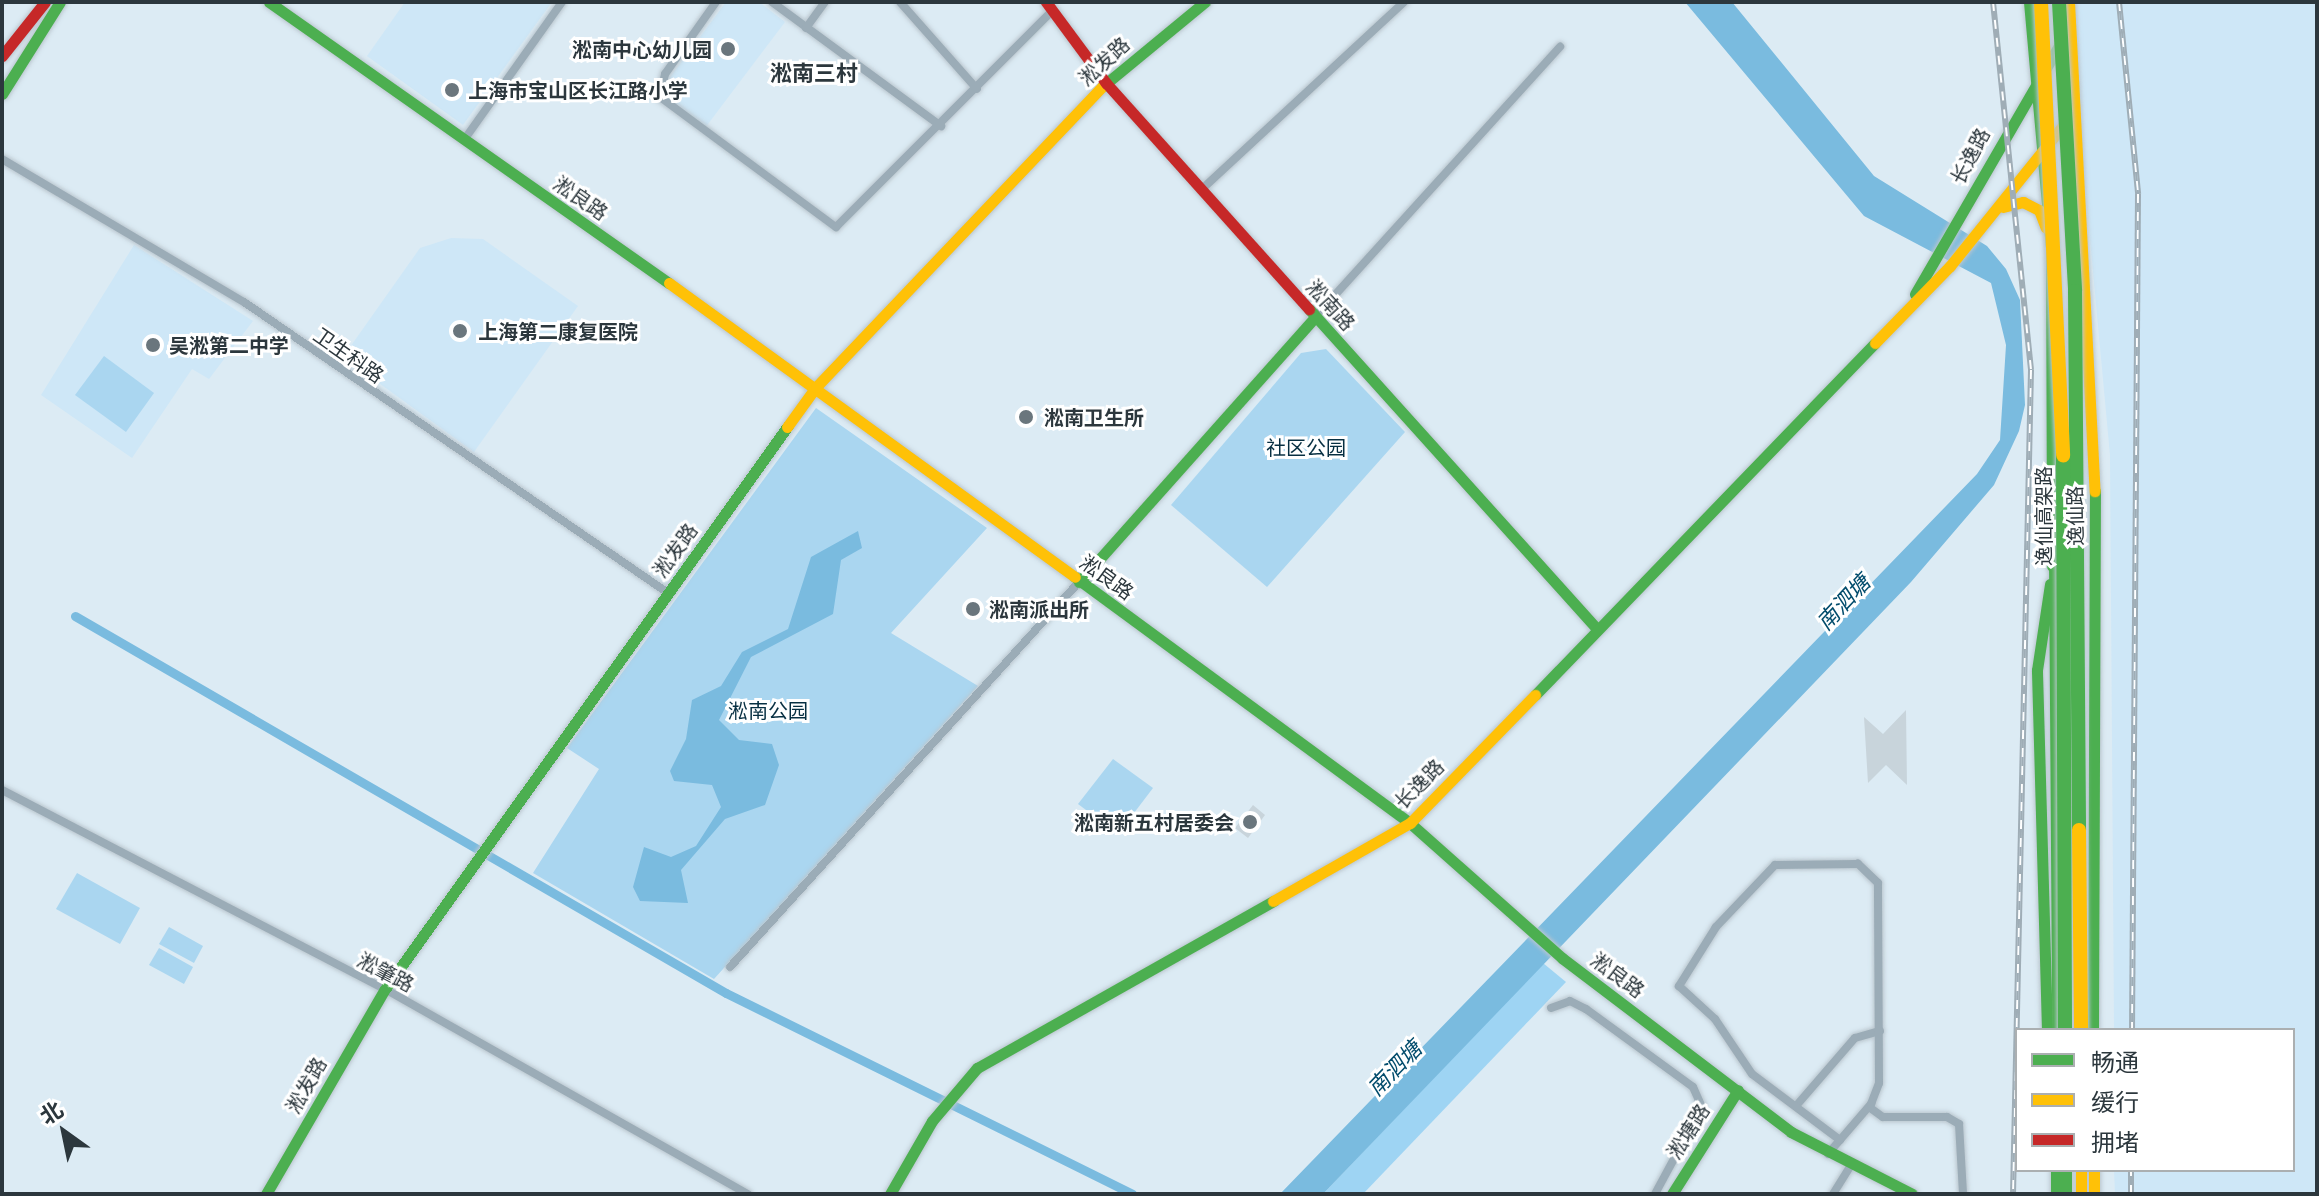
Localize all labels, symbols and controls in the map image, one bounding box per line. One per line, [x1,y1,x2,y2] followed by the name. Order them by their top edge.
[1074,32,1134,90] street label: 淞发路
[572,37,712,61] place label: 淞南中心幼儿园
[719,40,737,58] marker: 淞南中心幼儿园
[770,60,858,86] district label: 淞南三村
[468,78,688,102] place label: 上海市宝山区长江路小学
[443,81,461,99] marker: 上海市宝山区长江路小学
[1945,124,1995,188] street label: 长逸路
[550,171,612,225] street label: 淞良路
[1302,275,1360,335] street label: 淞南路
[478,319,638,343] place label: 上海第二康复医院
[449,320,471,342] marker: 上海第二康复医院
[309,322,389,388] street label: 卫生科路
[169,333,289,357] place label: 吴淞第二中学
[144,336,162,354] marker: 吴淞第二中学
[1044,405,1144,429] place label: 淞南卫生所
[1015,406,1037,428] marker: 淞南卫生所
[1266,435,1346,459] park label: 社区公园
[2031,466,2055,566] street label: 逸仙高架路
[2062,486,2088,546] street label: 逸仙路
[648,519,702,581] street label: 淞发路
[1076,550,1138,604] street label: 淞良路
[1811,569,1875,635] water label: 南泗塘
[989,597,1089,621] place label: 淞南派出所
[964,600,982,618] marker: 淞南派出所
[728,698,808,722] park label: 淞南公园
[1389,754,1449,814] street label: 长逸路
[1074,810,1234,834] place label: 淞南新五村居委会
[1241,813,1259,831] marker: 淞南新五村居委会
[354,947,418,997] street label: 淞肇路
[1587,947,1649,1003] street label: 淞良路
[2015,1028,2295,1172] legend
[1362,1035,1426,1101] water label: 南泗塘
[2091,1047,2139,1076] text: 畅通
[281,1053,331,1117] street label: 淞发路
[2091,1087,2139,1116] text: 缓行
[24,1092,104,1172] north arrow
[35,1095,67,1129] text: 北
[1662,1099,1714,1163] street label: 淞塘路
[2091,1127,2139,1156] text: 拥堵

